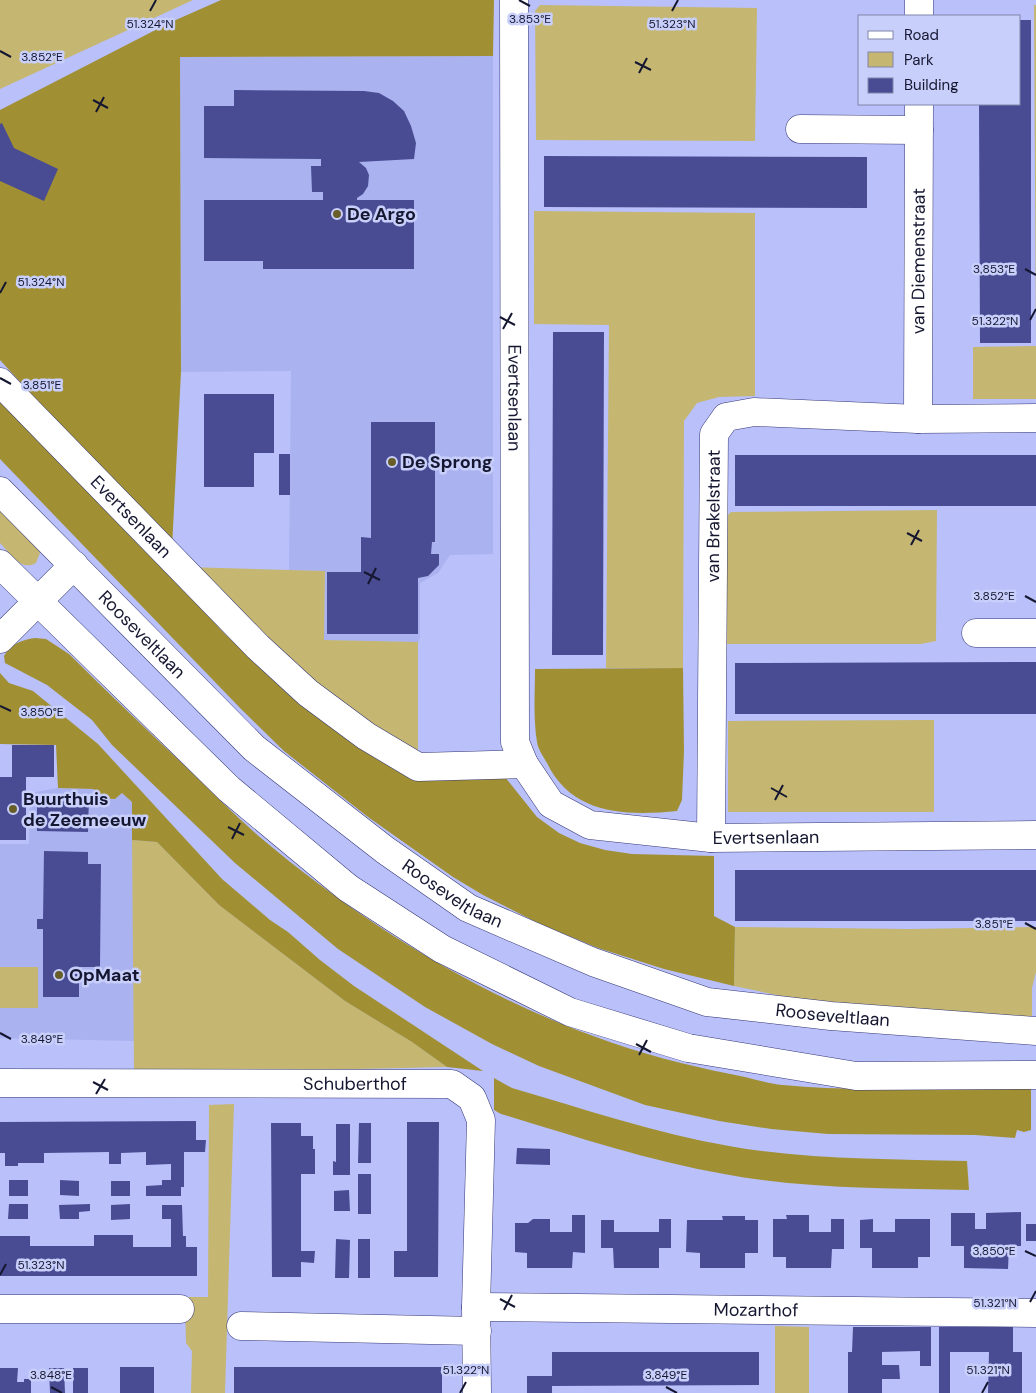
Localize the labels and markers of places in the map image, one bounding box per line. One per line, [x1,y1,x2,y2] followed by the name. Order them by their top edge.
[347,202,416,226] place label: De Argo
[331,208,343,220] marker: De Argo
[402,450,493,474] place label: De Sprong
[386,456,398,468] marker: De Sprong
[23,787,147,832] place label: Buurthuis de Zeemeeuw
[7,803,19,815] marker: Buurthuis de Zeemeeuw
[69,963,140,987] place label: OpMaat
[53,969,65,981] marker: OpMaat

